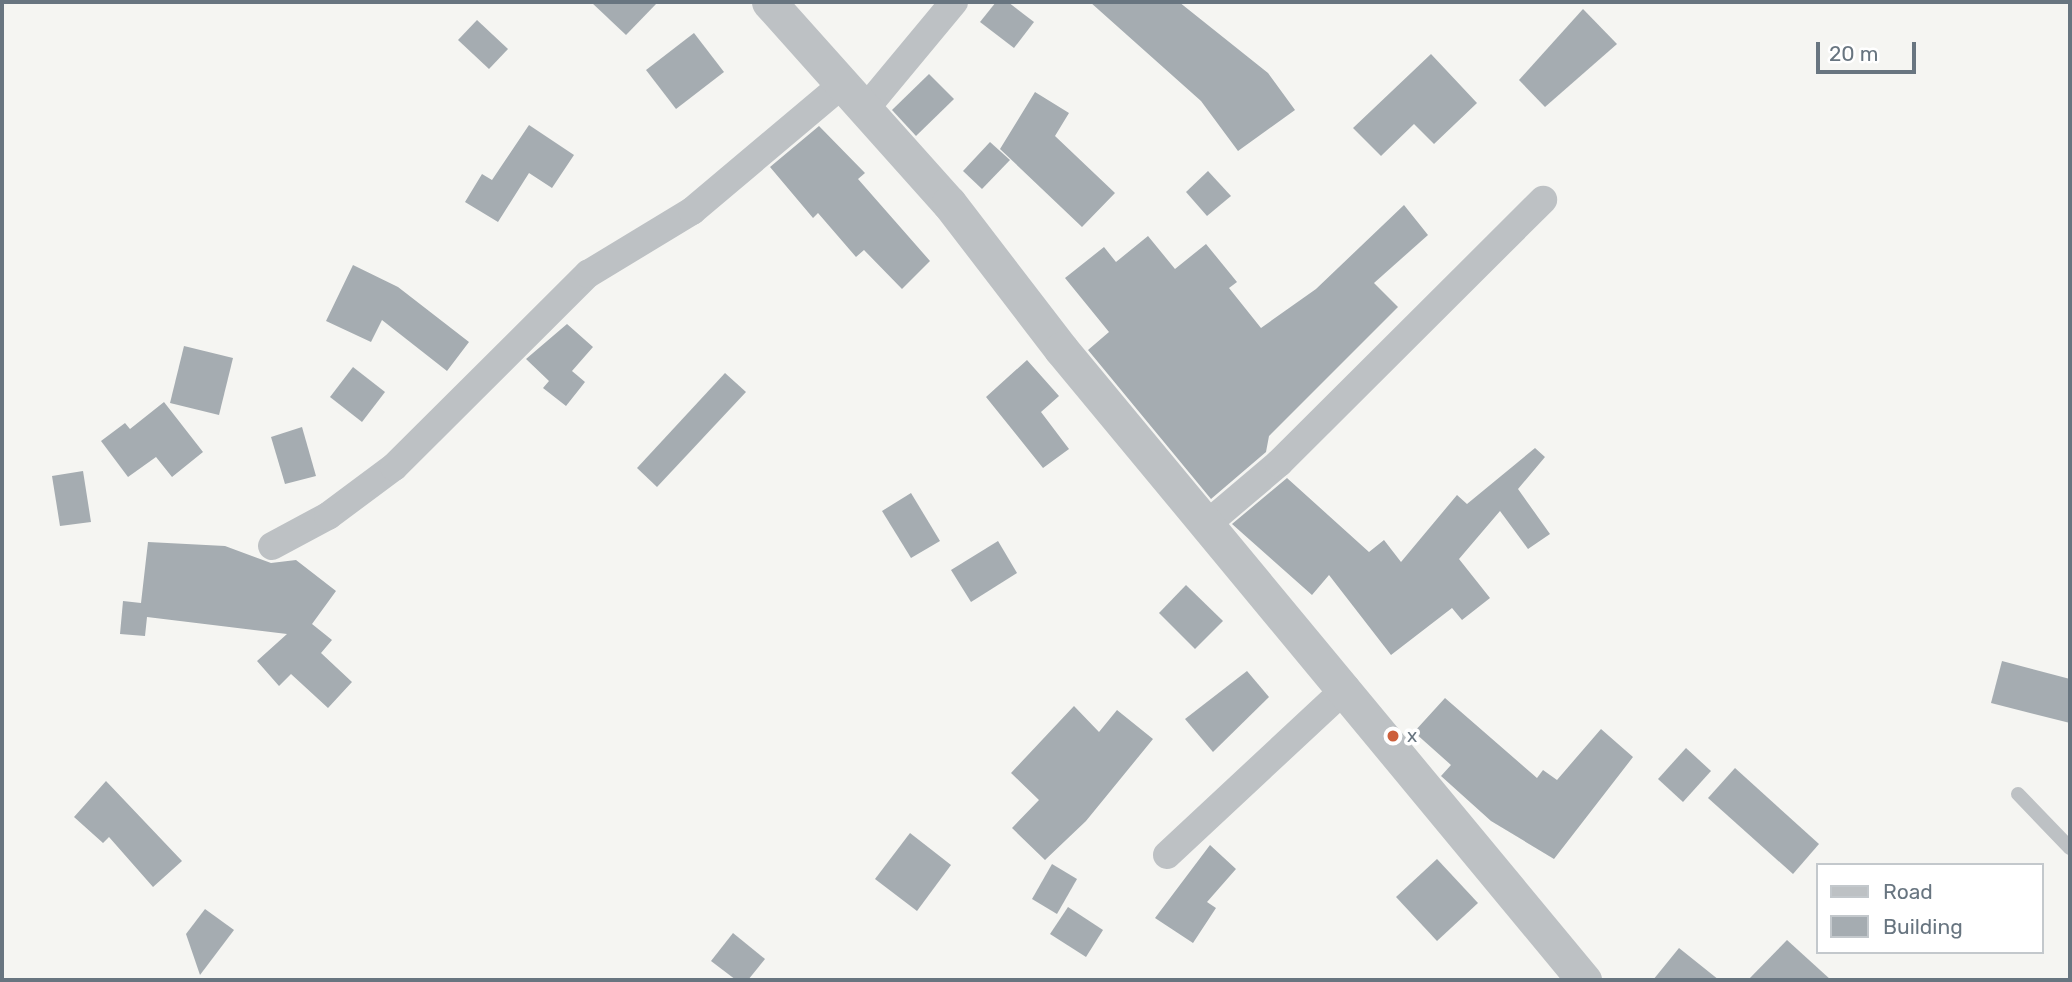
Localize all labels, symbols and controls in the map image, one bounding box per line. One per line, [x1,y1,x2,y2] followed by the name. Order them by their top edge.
[1820,28,1920,72] scale bar
[1829,41,1878,66] text: 20 m
[1407,725,1417,747] place label: x
[1385,728,1401,744] marker: x
[1816,863,2044,954] legend
[1883,879,1933,904] text: Road
[1883,914,1963,939] text: Building

